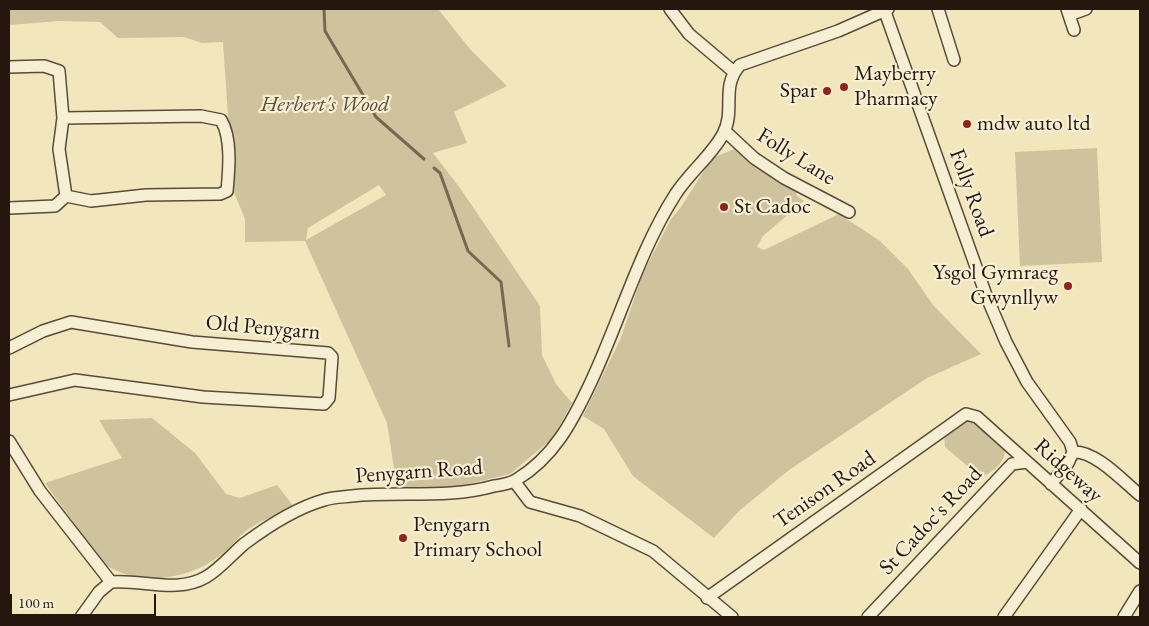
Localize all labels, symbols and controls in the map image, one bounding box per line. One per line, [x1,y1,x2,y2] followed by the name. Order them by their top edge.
[854,61,938,112] place label: Mayberry Pharmacy
[780,78,817,104] place label: Spar
[838,81,850,93] marker: Mayberry Pharmacy
[821,85,833,97] marker: Spar
[261,92,389,118] park label: Herbert's Wood
[977,111,1091,137] place label: mdw auto ltd
[961,118,973,130] marker: mdw auto ltd
[752,123,840,191] street label: Folly Lane
[943,145,999,241] street label: Folly Road
[734,194,811,220] place label: St Cadoc
[718,201,730,213] marker: St Cadoc
[933,260,1058,312] place label: Ysgol Gymraeg Gwynllyw
[1062,280,1074,292] marker: Ysgol Gymraeg Gwynllyw
[205,310,321,346] street label: Old Penygarn
[1028,433,1108,509] street label: Ridgeway
[769,445,881,535] street label: Tenison Road
[354,454,484,490] street label: Penygarn Road
[874,461,988,581] street label: St Cadoc's Road
[413,512,542,564] place label: Penygarn Primary School
[397,532,409,544] marker: Penygarn Primary School
[12,584,159,616] scale bar
[18,593,54,612] text: 100 m

